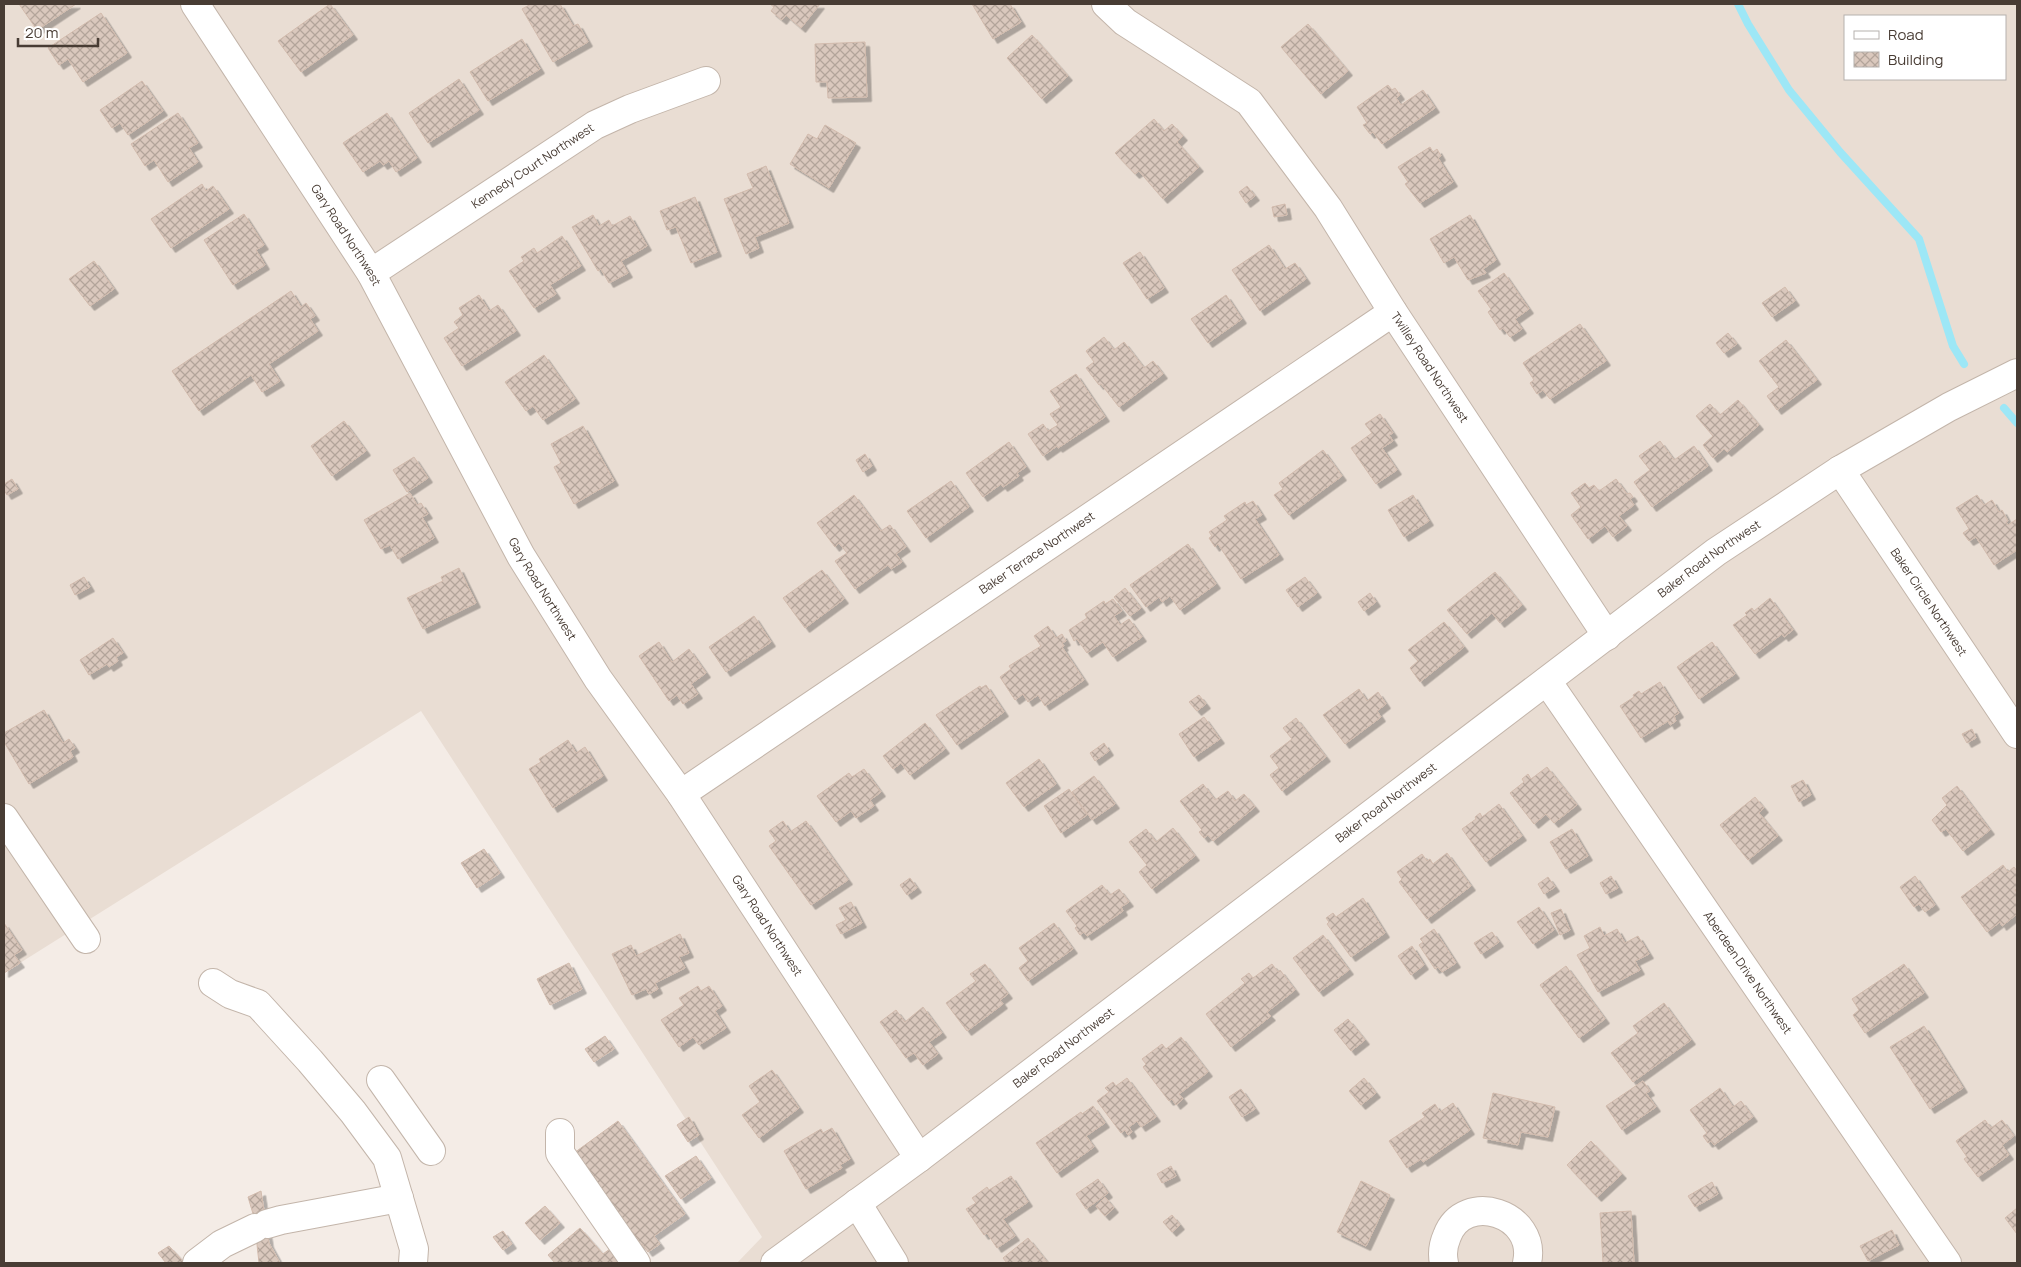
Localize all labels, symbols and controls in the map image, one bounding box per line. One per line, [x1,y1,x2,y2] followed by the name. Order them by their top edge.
[18,15,98,47] scale bar
[1844,15,2006,80] legend
[25,22,58,43] text: 20 m
[1888,24,1924,45] text: Road
[1888,49,1943,70] text: Building
[468,119,597,212] street label: Kennedy Court Northwest
[307,181,385,289] street label: Gary Road Northwest
[1387,308,1473,426] street label: Twilley Road Northwest
[975,507,1098,598] street label: Baker Terrace Northwest
[1654,516,1764,601] street label: Baker Road Northwest
[505,534,581,644] street label: Gary Road Northwest
[1887,544,1971,659] street label: Baker Circle Northwest
[1332,758,1440,847] street label: Baker Road Northwest
[728,871,807,979] street label: Gary Road Northwest
[1700,908,1796,1037] street label: Aberdeen Drive Northwest
[1009,1003,1118,1092] street label: Baker Road Northwest

